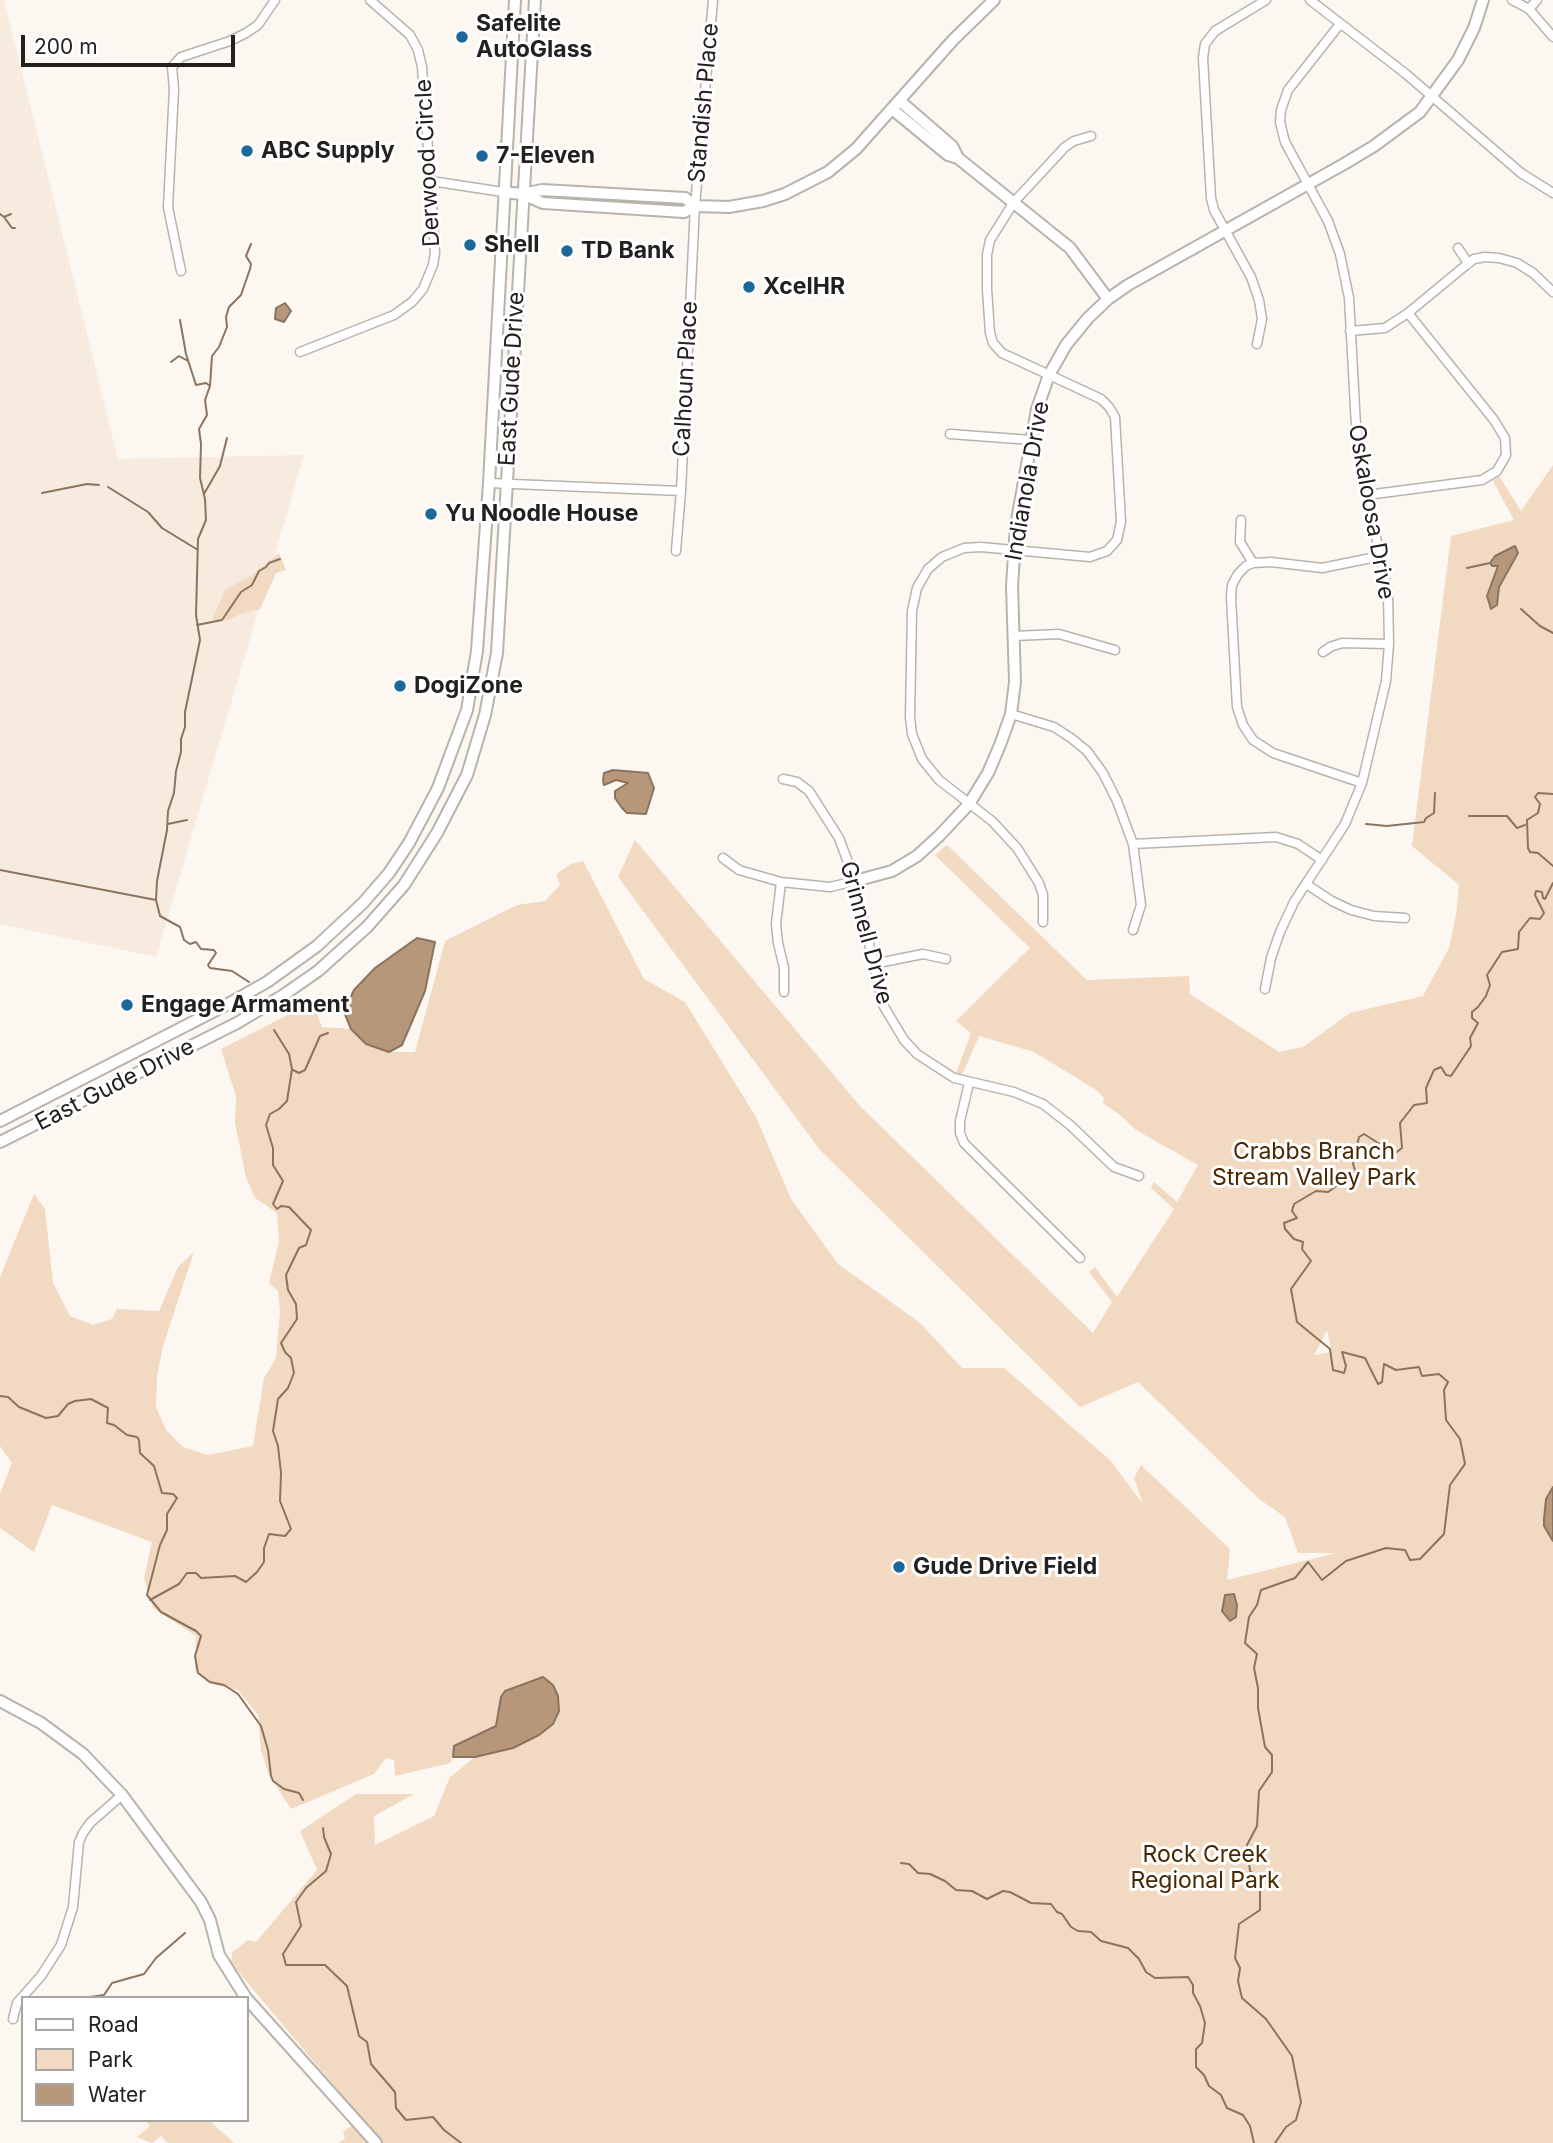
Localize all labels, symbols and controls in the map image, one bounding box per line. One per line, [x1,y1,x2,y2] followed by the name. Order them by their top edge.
[476,10,592,64] place label: Safelite AutoGlass
[24,21,238,65] scale bar
[683,22,725,184] street label: Standish Place
[454,29,470,45] marker: Safelite AutoGlass
[34,34,98,59] text: 200 m
[410,78,446,248] street label: Derwood Circle
[261,137,395,165] place label: ABC Supply
[496,142,595,170] place label: 7-Eleven
[239,143,255,159] marker: ABC Supply
[474,148,490,164] marker: 7-Eleven
[484,231,540,259] place label: Shell
[462,237,478,253] marker: Shell
[581,237,675,265] place label: TD Bank
[559,243,575,259] marker: TD Bank
[763,273,845,301] place label: XcelHR
[741,279,757,295] marker: XcelHR
[494,291,530,467] street label: East Gude Drive
[668,300,704,458] street label: Calhoun Place
[1000,399,1056,563] street label: Indianola Drive
[1342,422,1400,602] street label: Oskaloosa Drive
[445,500,638,528] place label: Yu Noodle House
[423,506,439,522] marker: Yu Noodle House
[414,672,523,700] place label: DogiZone
[392,678,408,694] marker: DogiZone
[834,858,898,1008] street label: Grinnell Drive
[141,991,349,1019] place label: Engage Armament
[119,997,135,1013] marker: Engage Armament
[31,1033,199,1137] street label: East Gude Drive
[1212,1138,1416,1192] park label: Crabbs Branch Stream Valley Park
[913,1553,1097,1581] place label: Gude Drive Field
[891,1559,907,1575] marker: Gude Drive Field
[1130,1841,1280,1895] park label: Rock Creek Regional Park
[21,1996,248,2122] legend
[88,2012,139,2037] text: Road
[88,2047,133,2072] text: Park
[88,2082,146,2107] text: Water

